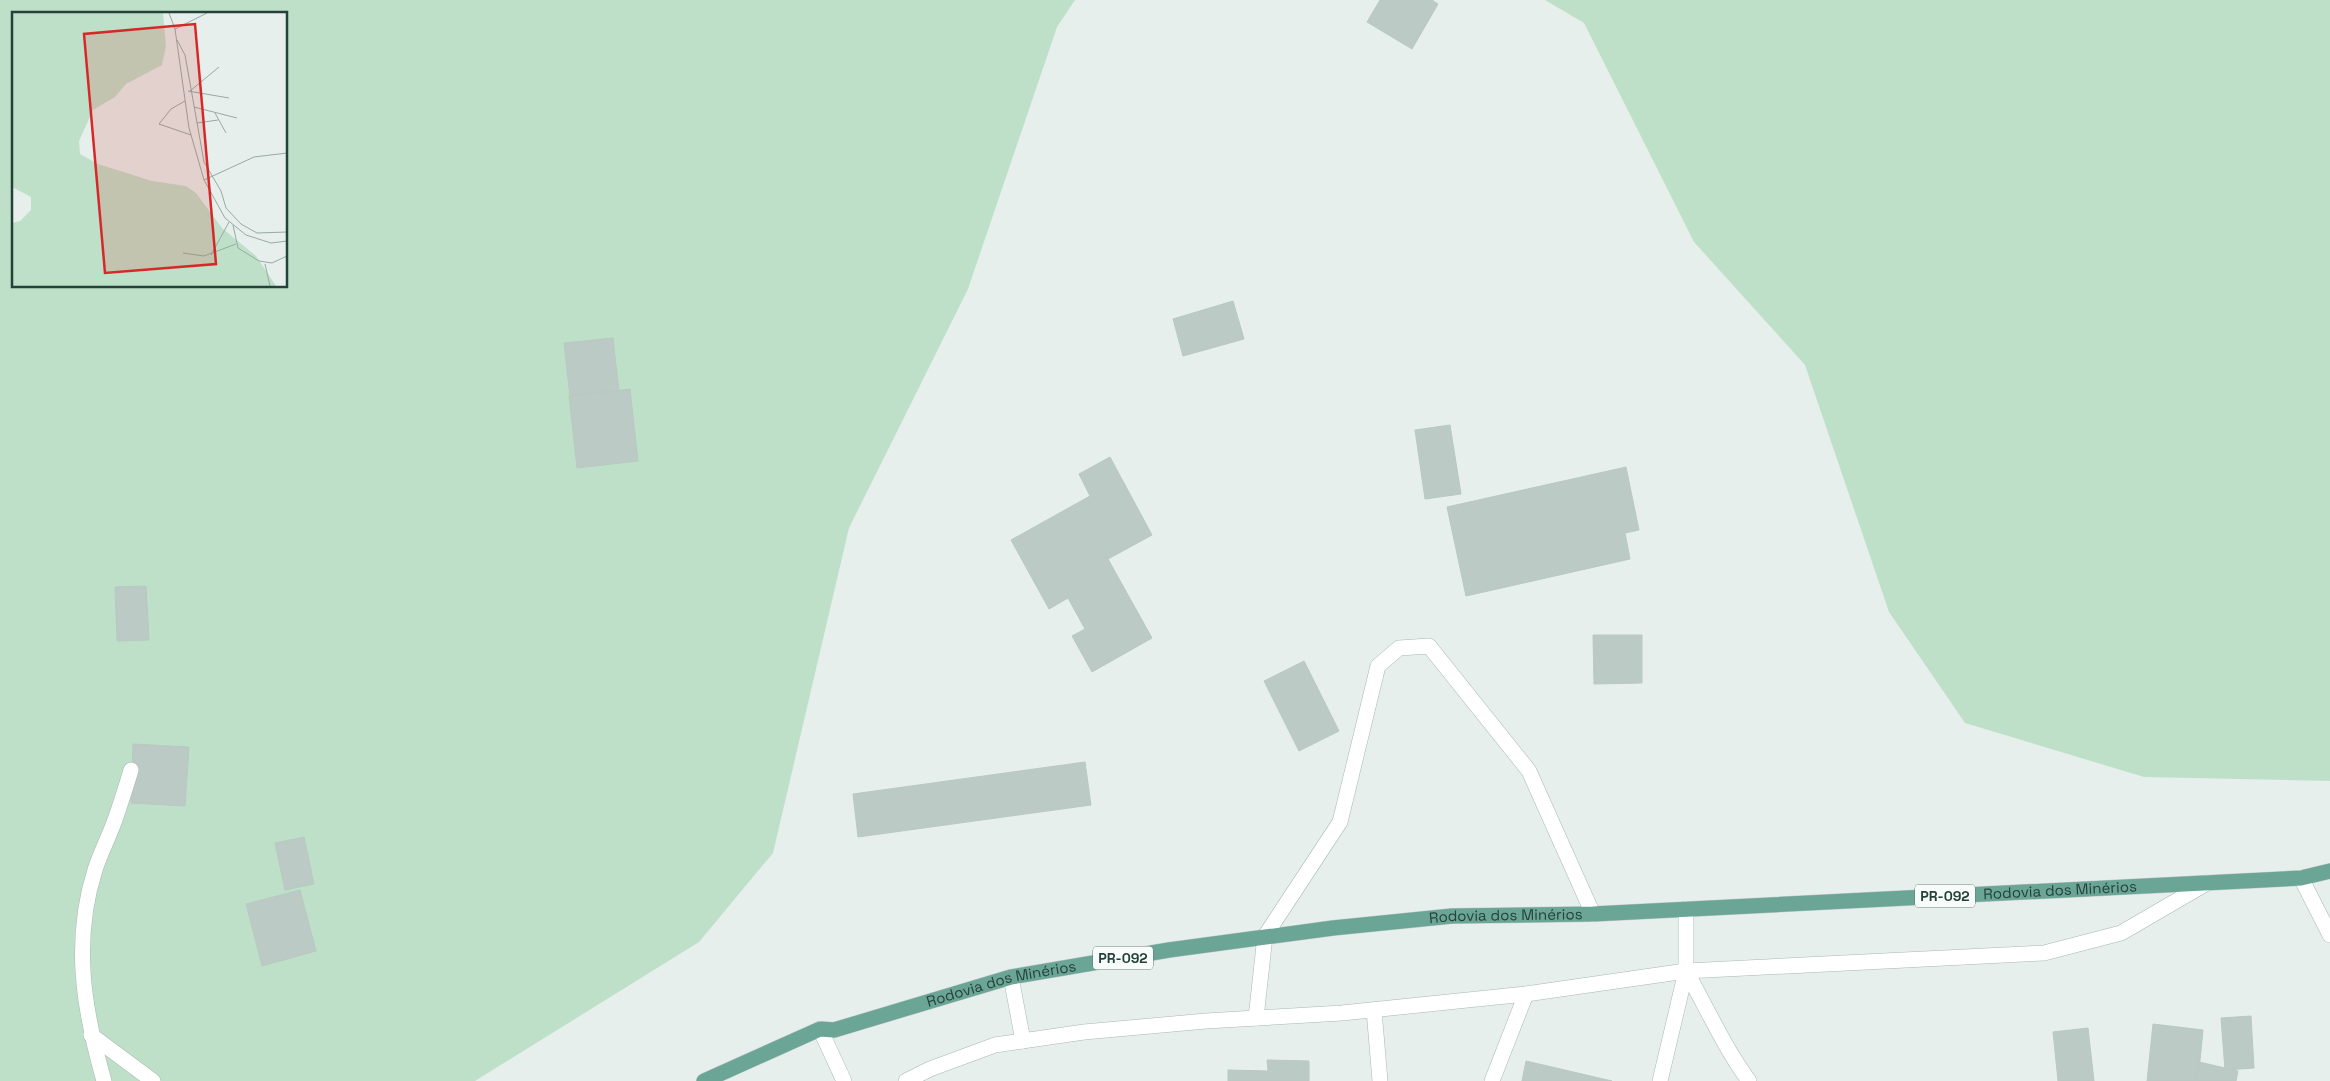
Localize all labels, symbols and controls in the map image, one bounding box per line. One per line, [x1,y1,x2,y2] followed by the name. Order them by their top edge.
[12,12,288,288] inset map
[1983,876,2137,903] street label: Rodovia dos Minérios
[1915,884,1975,908] road number: PR-092
[1428,904,1583,927] street label: Rodovia dos Minérios
[1093,946,1153,970] road number: PR-092
[924,956,1078,1011] street label: Rodovia dos Minérios

